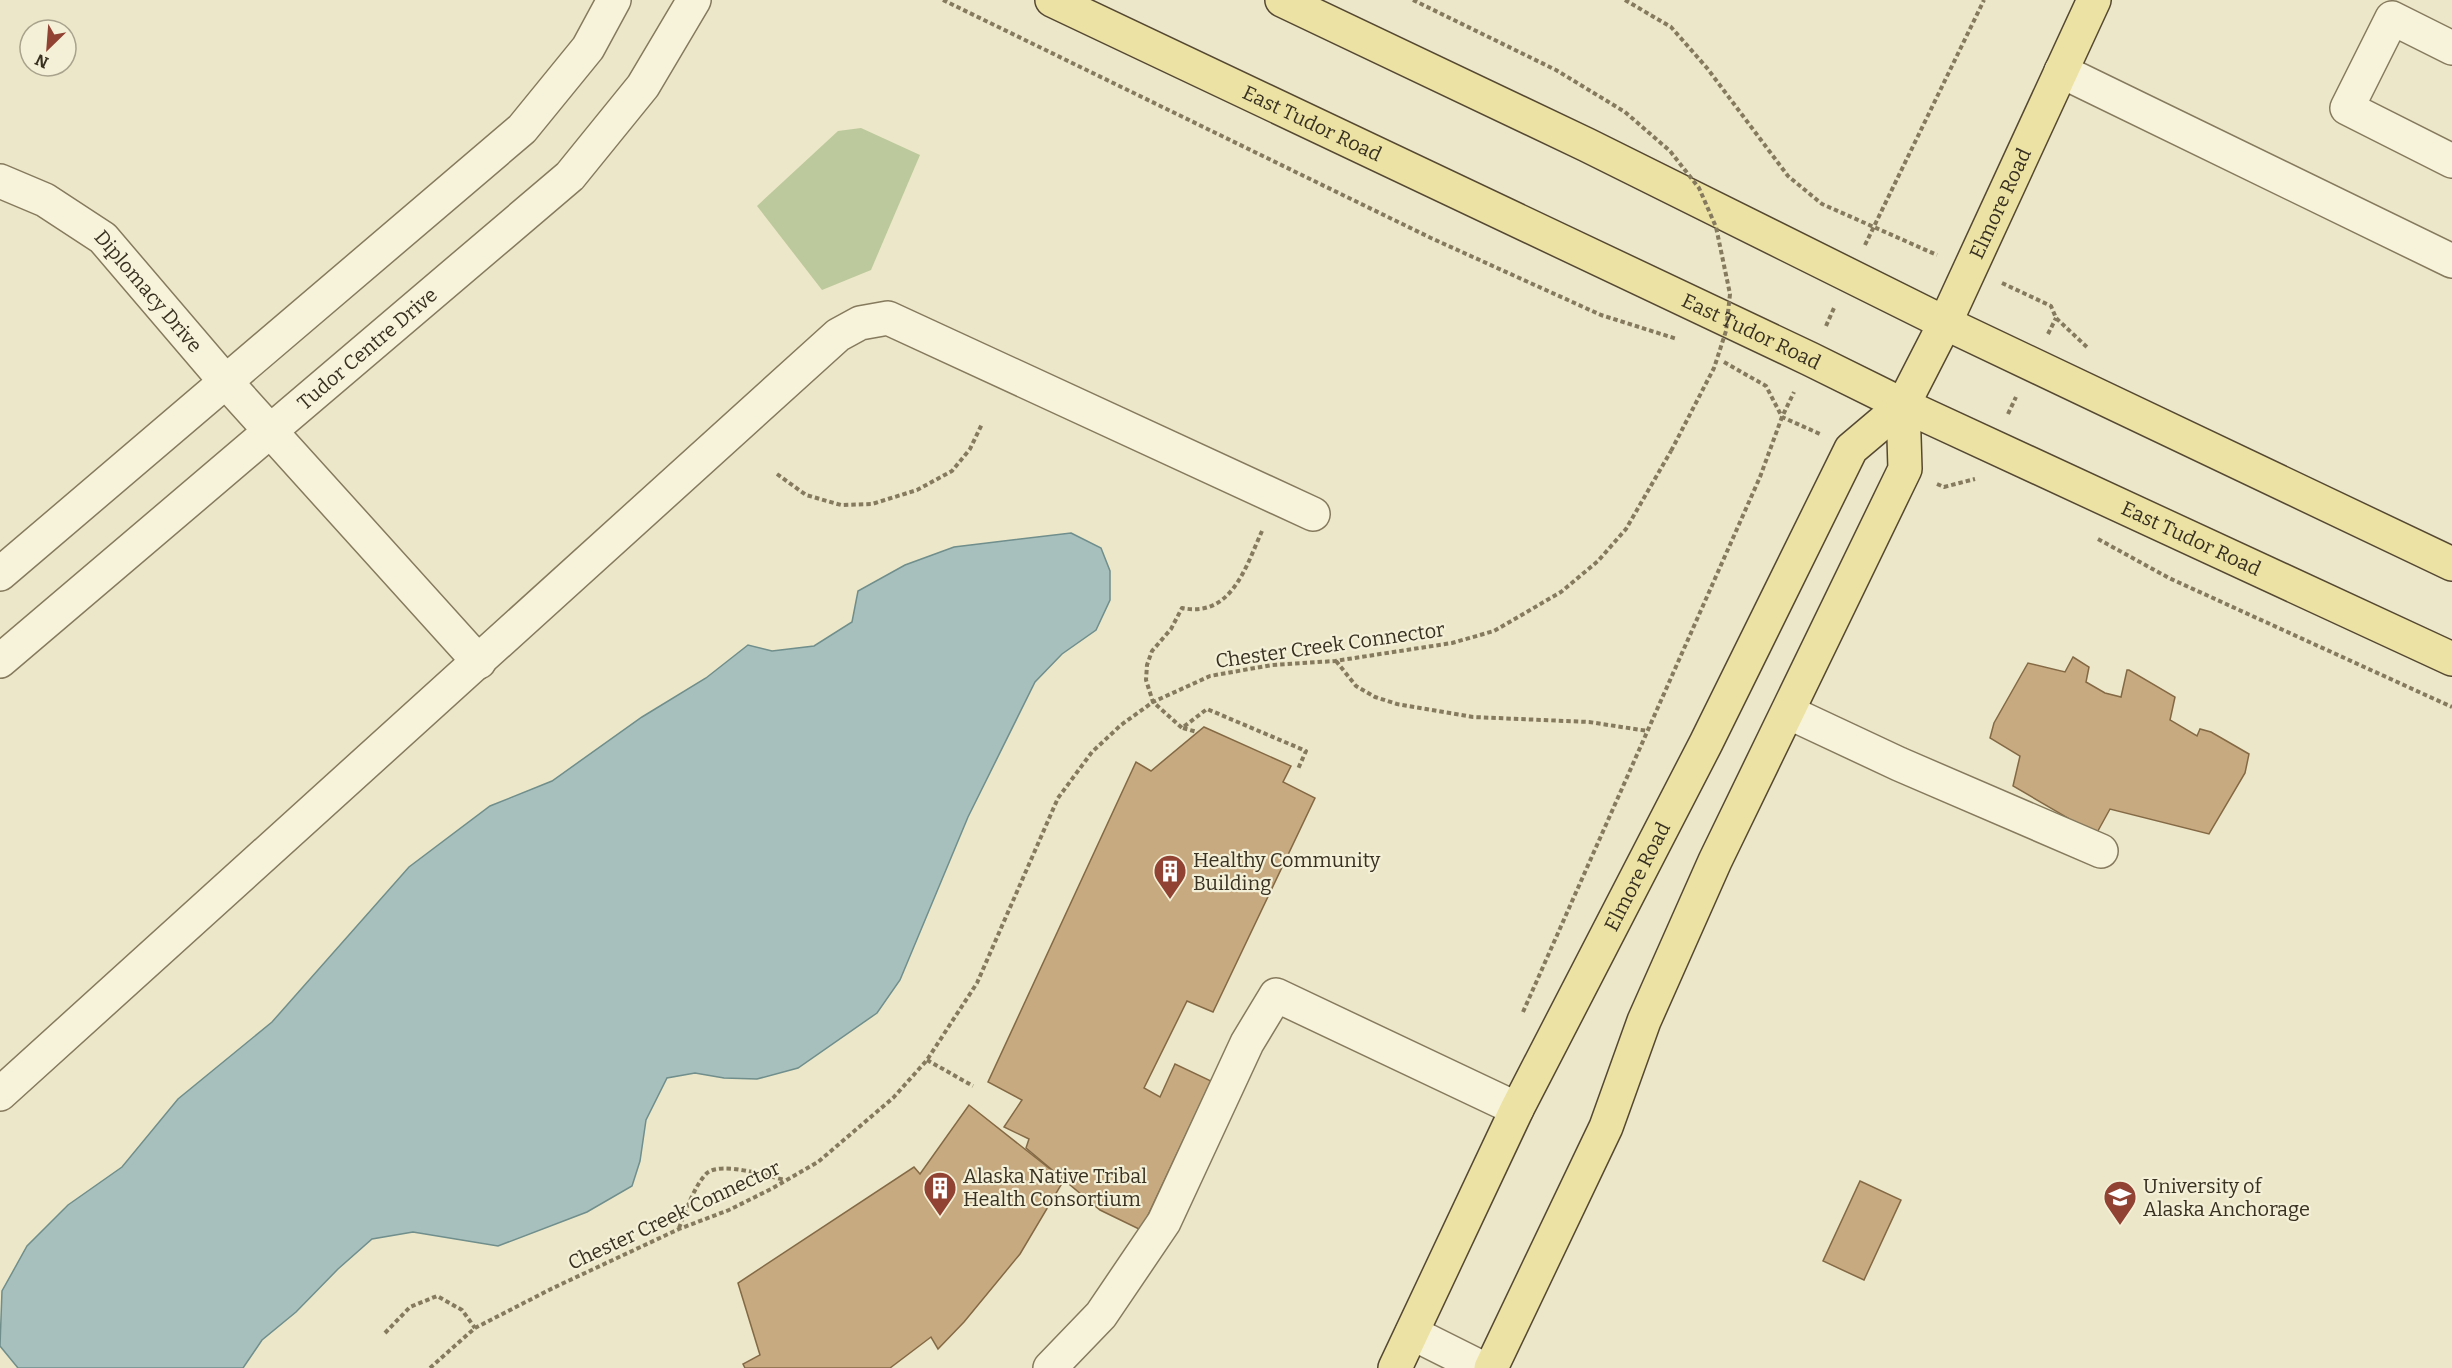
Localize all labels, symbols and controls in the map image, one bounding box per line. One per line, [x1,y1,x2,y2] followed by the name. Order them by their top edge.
[18,18,78,78] north arrow
[32,50,51,72] text: N
[1239,80,1386,166] street label: East Tudor Road
[1964,144,2036,263] street label: Elmore Road
[90,225,207,357] street label: Diplomacy Drive
[292,283,442,415] street label: Tudor Centre Drive
[1678,288,1825,375] street label: East Tudor Road
[2118,496,2265,581] street label: East Tudor Road
[1214,617,1446,673] street label: Chester Creek Connector
[1599,818,1675,935] street label: Elmore Road
[1193,848,1381,895] place label: Healthy Community Building
[1152,853,1188,900] building icon: Healthy Community Building
[564,1155,784,1275] street label: Chester Creek Connector
[963,1164,1147,1211] place label: Alaska Native Tribal Health Consortium
[922,1170,958,1217] building icon: Alaska Native Tribal Health Consortium
[2143,1174,2310,1221] place label: University of Alaska Anchorage
[2102,1179,2138,1226] school or university icon: University of Alaska Anchorage

